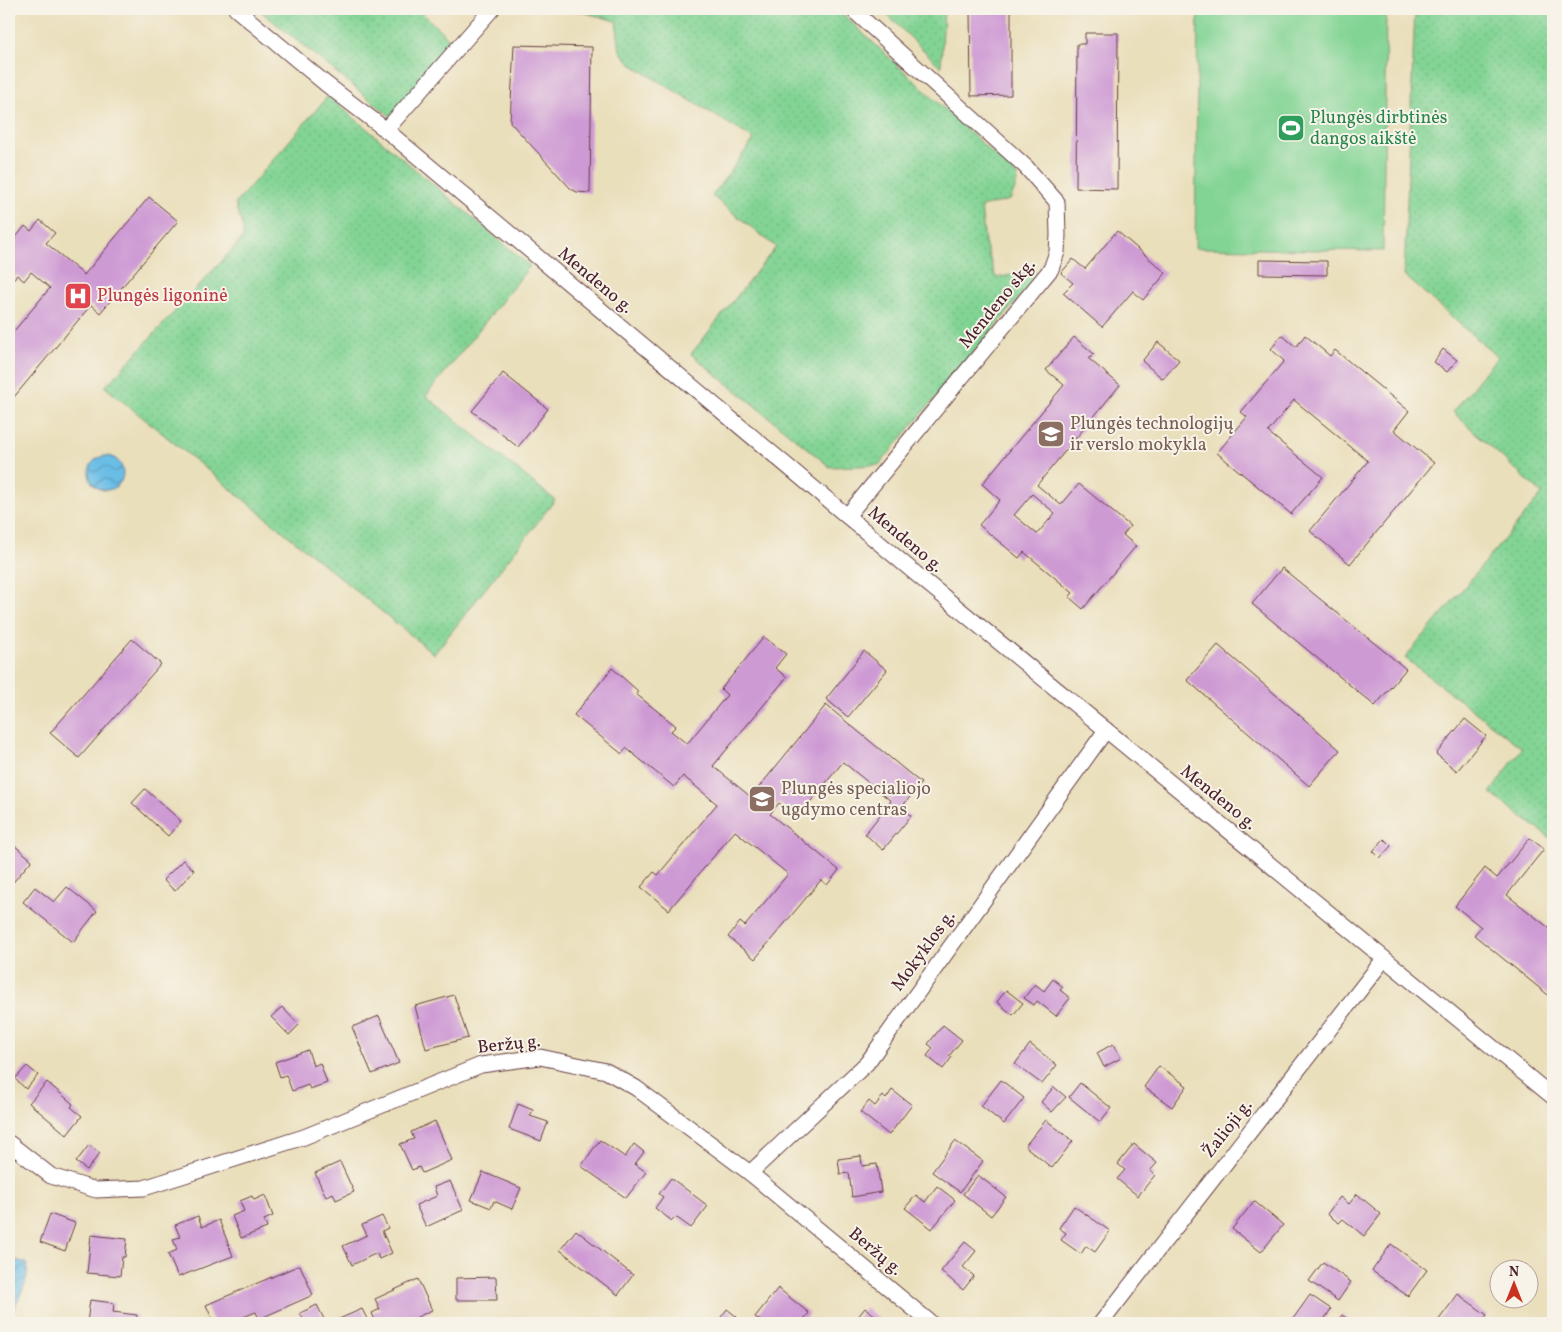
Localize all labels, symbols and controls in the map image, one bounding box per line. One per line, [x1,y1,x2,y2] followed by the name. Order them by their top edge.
[1310,106,1447,152] place label: Plungės dirbtinės dangos aikštė
[1276,113,1306,143] sports icon: Plungės dirbtinės dangos aikštė
[552,242,638,320] street label: Mendeno g.
[954,254,1042,354] street label: Mendeno skg.
[63,281,93,311] hospital icon: Plungės ligoninė
[97,284,228,309] place label: Plungės ligoninė
[1070,412,1234,458] place label: Plungės technologijų ir verslo mokykla
[1036,419,1066,449] school or university icon: Plungės technologijų ir verslo mokykla
[862,501,948,579] street label: Mendeno g.
[1174,759,1262,837] street label: Mendeno g.
[781,777,931,823] place label: Plungės specialiojo ugdymo centras
[747,784,777,814] school or university icon: Plungės specialiojo ugdymo centras
[886,905,962,997] street label: Mokyklos g.
[476,1029,542,1061] street label: Beržų g.
[1197,1094,1259,1164] street label: Žalioji g.
[843,1222,907,1282] street label: Beržų g.
[1490,1260,1540,1310] north arrow
[1509,1263,1519,1282] text: N

